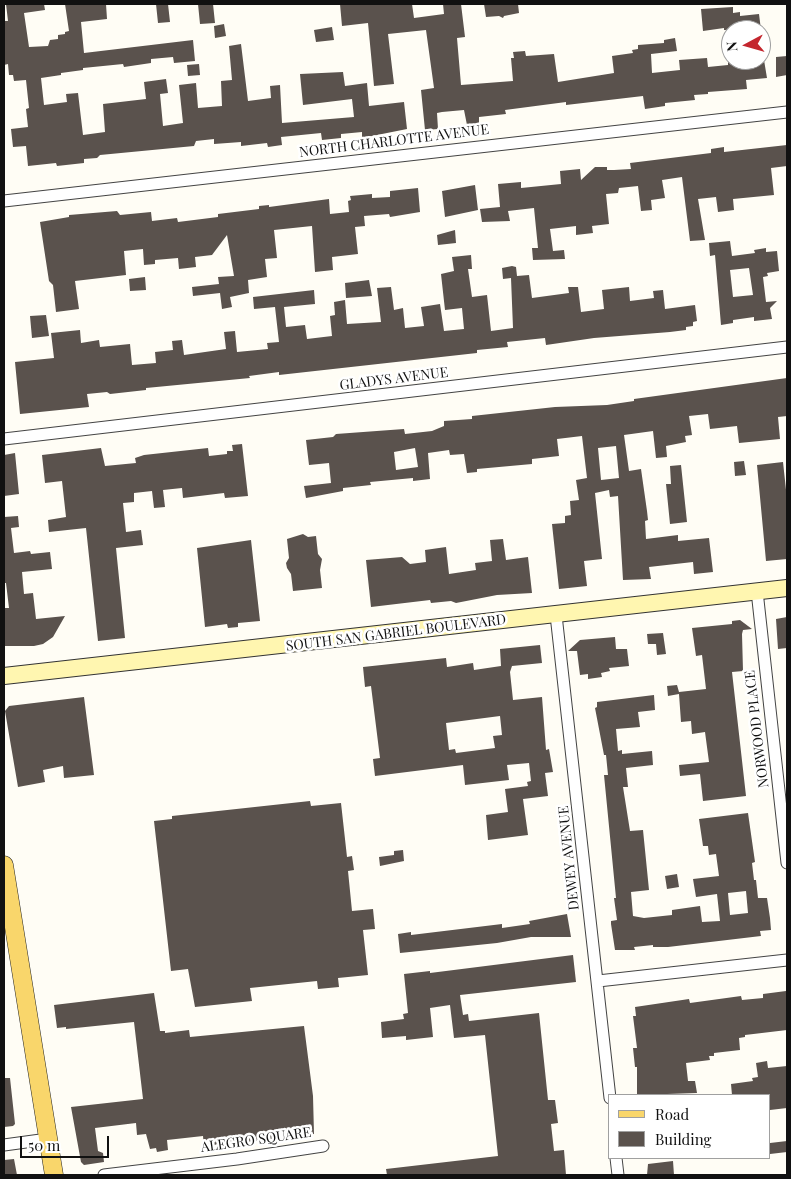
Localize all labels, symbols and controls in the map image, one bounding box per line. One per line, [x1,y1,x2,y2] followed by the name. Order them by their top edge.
[721,20,771,70] north arrow
[722,41,742,53] text: N
[298,121,490,161] street label: NORTH CHARLOTTE AVENUE
[339,364,449,394] street label: GLADYS AVENUE
[285,611,507,655] street label: SOUTH SAN GABRIEL BOULEVARD
[741,669,773,789] street label: NORWOOD PLACE
[555,805,583,911] street label: DEWEY AVENUE
[608,1094,771,1159] legend
[655,1104,689,1124] text: Road
[200,1124,312,1156] street label: ALEGRO SQUARE
[22,1126,111,1158] scale bar
[655,1129,711,1149] text: Building
[28,1135,60,1155] text: 50 m

